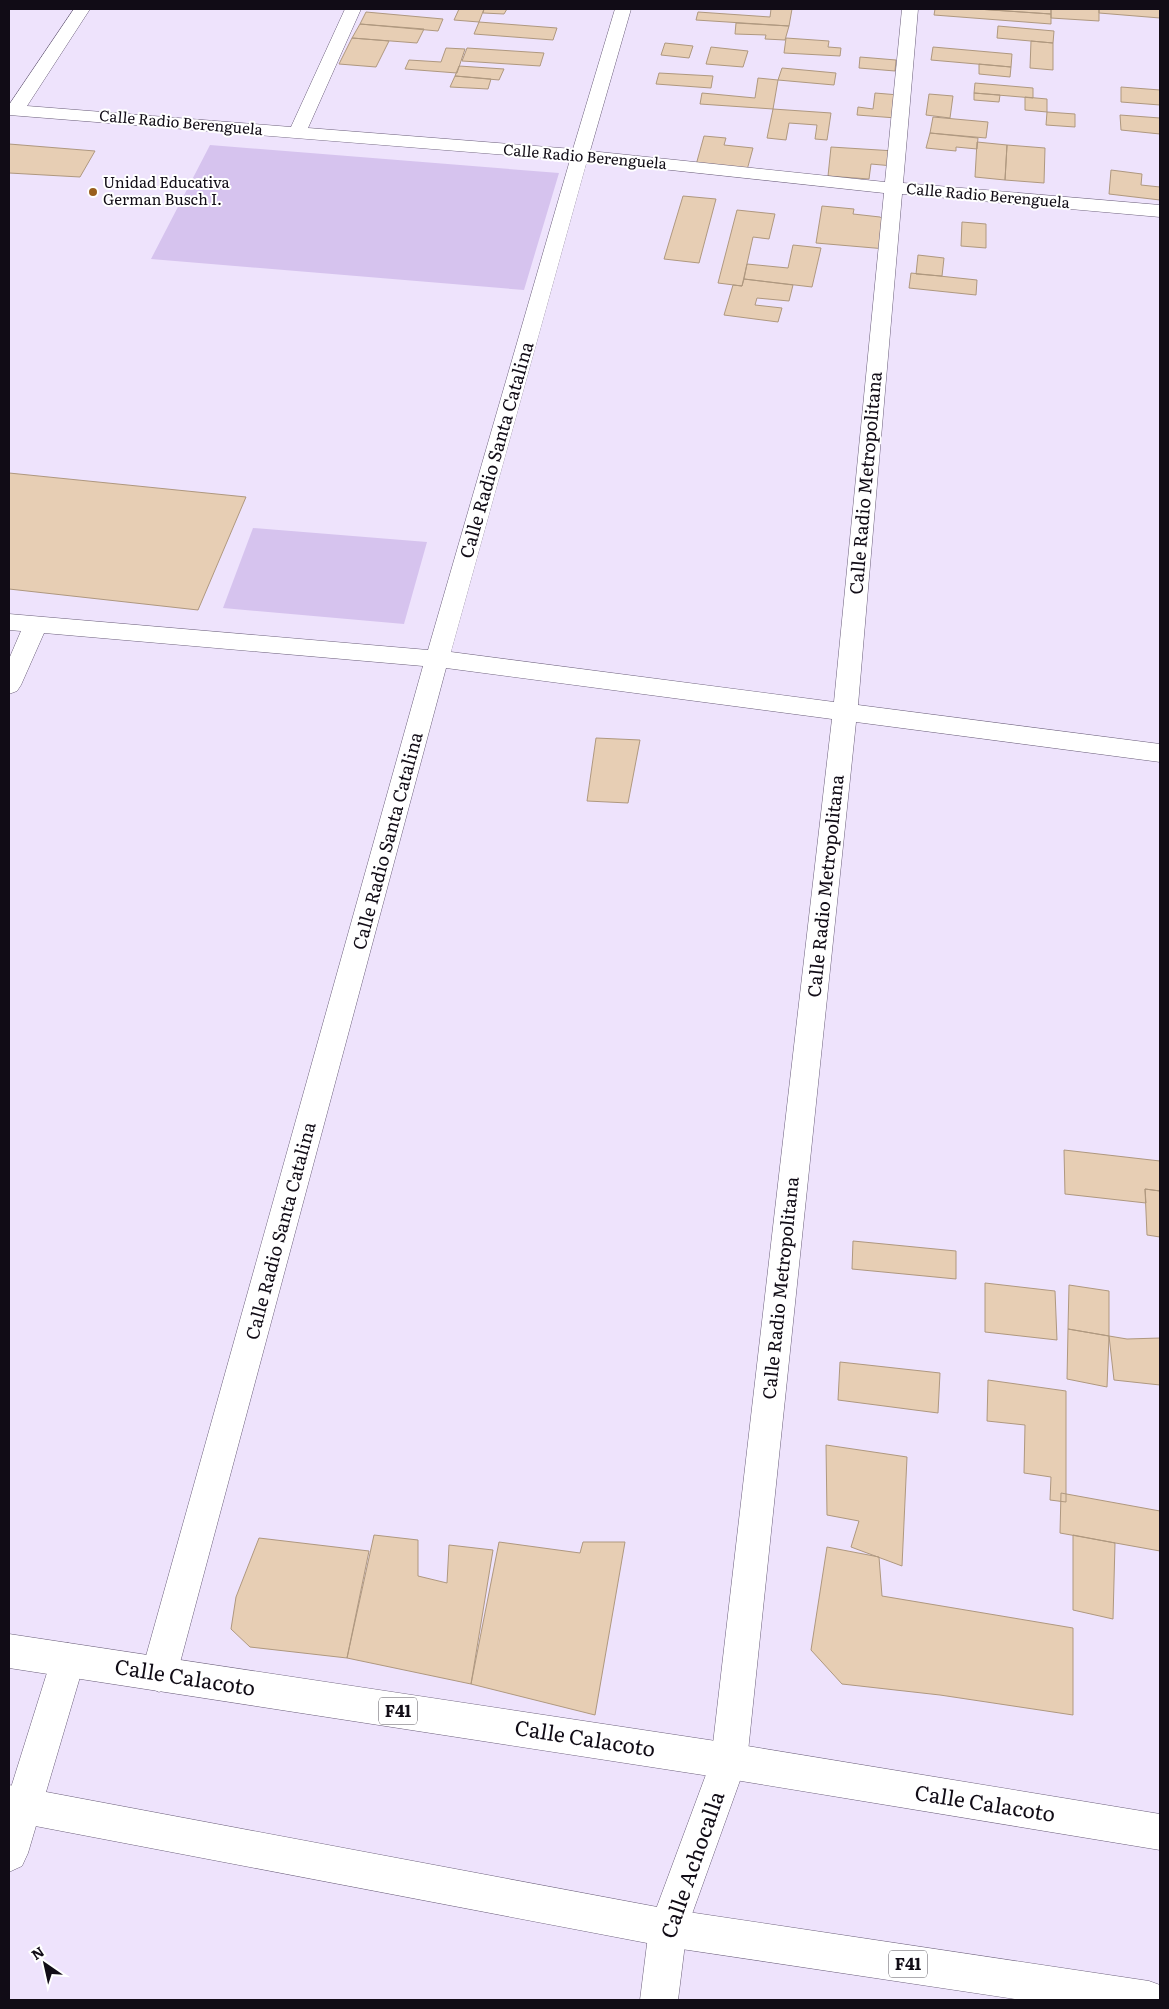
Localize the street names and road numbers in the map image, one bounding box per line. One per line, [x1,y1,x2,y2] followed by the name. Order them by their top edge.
[98,103,265,140] street label: Calle Radio Berenguela
[502,137,669,174] street label: Calle Radio Berenguela
[905,176,1072,213] street label: Calle Radio Berenguela
[452,338,540,561] street label: Calle Radio Santa Catalina
[841,370,888,596] street label: Calle Radio Metropolitana
[344,728,429,952] street label: Calle Radio Santa Catalina
[799,773,850,999] street label: Calle Radio Metropolitana
[237,1118,322,1342] street label: Calle Radio Santa Catalina
[754,1175,805,1401] street label: Calle Radio Metropolitana
[113,1649,258,1702] street label: Calle Calacoto
[379,1698,417,1724] road number: F41
[513,1710,658,1763] street label: Calle Calacoto
[913,1775,1058,1828] street label: Calle Calacoto
[651,1786,731,1942] street label: Calle Achocalla
[889,1950,927,1978] road number: F41

